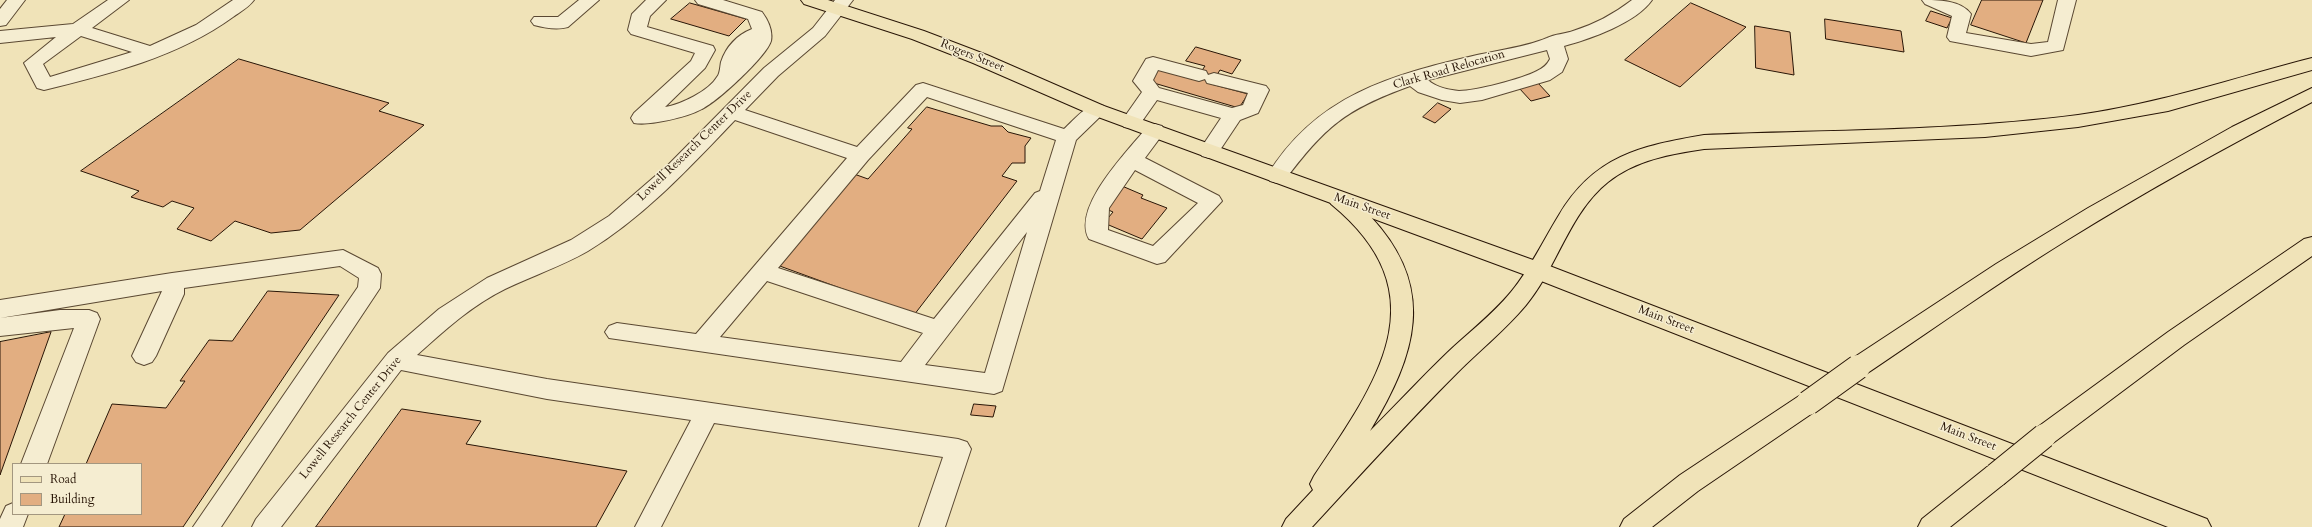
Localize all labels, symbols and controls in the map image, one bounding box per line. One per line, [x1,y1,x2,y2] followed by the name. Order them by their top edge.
[938,37,1006,75] street label: Rogers Street
[1392,47,1506,93] street label: Clark Road Relocation
[635,87,755,205] street label: Lowell Research Center Drive
[1332,191,1392,223] street label: Main Street
[1636,303,1696,337] street label: Main Street
[297,354,405,482] street label: Lowell Research Center Drive
[1938,420,1998,454] street label: Main Street
[12,463,142,515] legend
[50,471,76,487] text: Road
[50,491,94,507] text: Building

